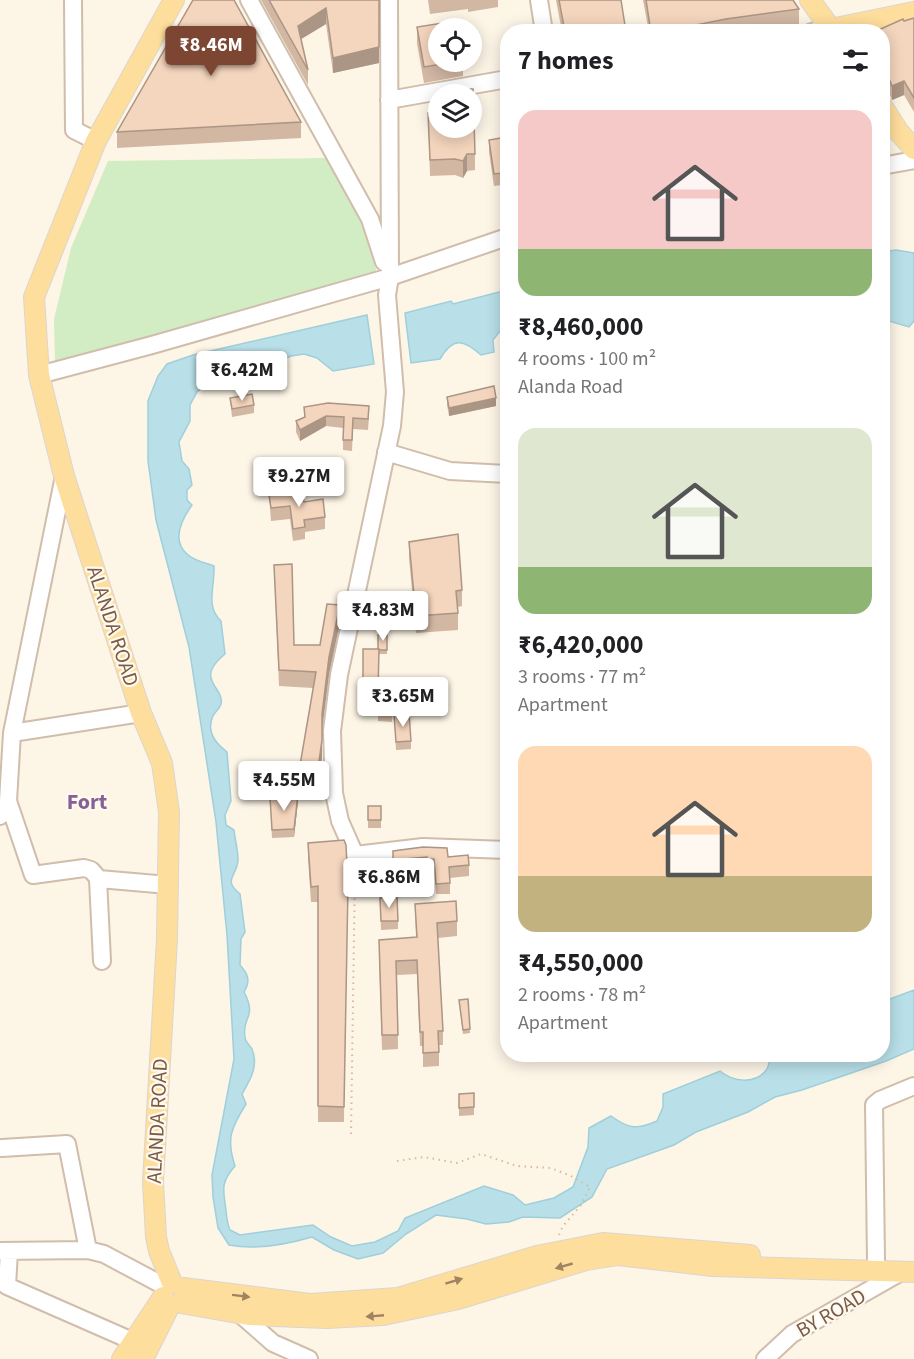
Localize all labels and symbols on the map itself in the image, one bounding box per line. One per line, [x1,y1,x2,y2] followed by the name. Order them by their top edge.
[162,26,260,77] pin: ₹8.46M
[193,351,291,402] pin: ₹6.42M
[250,457,348,508] pin: ₹9.27M
[79,562,147,690] street label: ALANDA ROAD
[334,591,432,642] pin: ₹4.83M
[354,677,452,728] pin: ₹3.65M
[235,761,333,812] pin: ₹4.55M
[67,786,108,818] district label: Fort
[340,858,438,909] pin: ₹6.86M
[139,1058,175,1184] street label: ALANDA ROAD
[555,1262,573,1271] one-way arrow
[445,1276,463,1285] one-way arrow
[790,1281,872,1345] street label: BY ROAD
[231,1292,250,1301] one-way arrow
[366,1311,385,1320] one-way arrow

